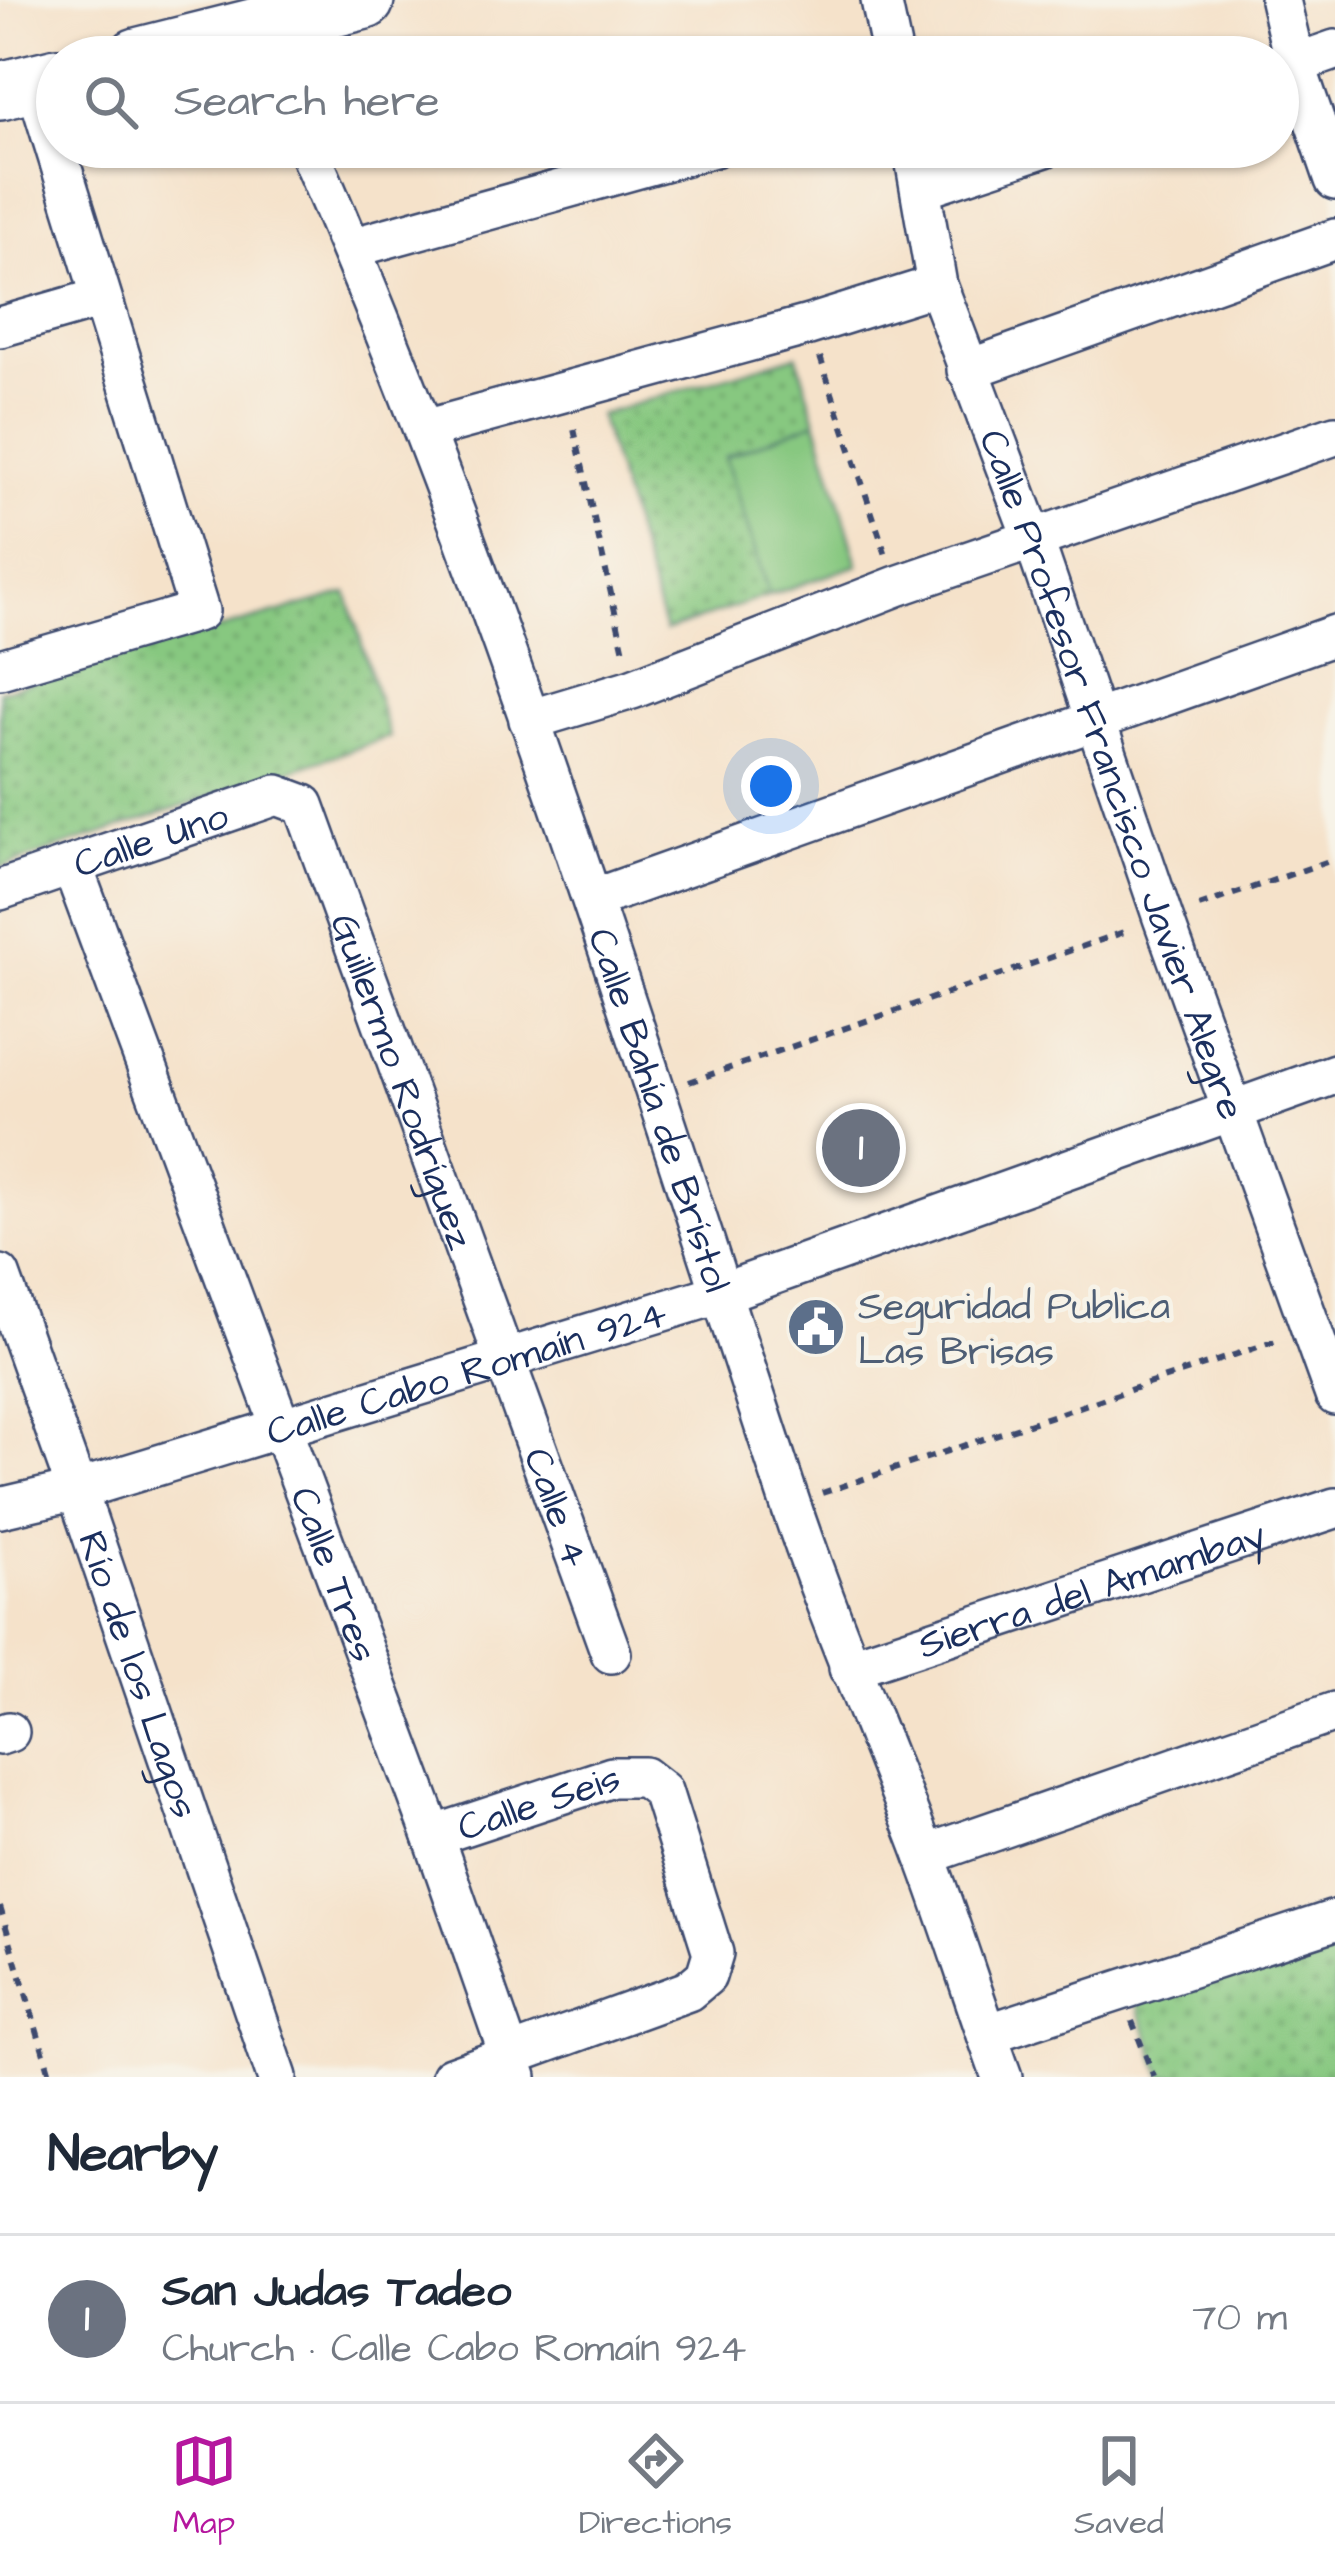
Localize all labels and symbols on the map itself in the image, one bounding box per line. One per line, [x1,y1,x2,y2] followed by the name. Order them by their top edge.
[964,422,1257,1127] street label: Calle Profesor Francisco Javier Alegre
[741,756,801,816] your location
[67,790,236,893] street label: Calle Uno
[316,907,487,1258] street label: Guillermo Rodríguez
[573,921,743,1299] street label: Calle Bahía de Brístol
[822,1103,900,1193] pin: 1
[858,1281,1170,1380] place label: Seguridad Publica Las Brisas
[260,1287,674,1461] street label: Calle Cabo Romaín 924
[785,1296,847,1358] public building icon: Seguridad Publica Las Brisas
[509,1441,602,1575] street label: Calle 4
[275,1480,390,1670] street label: Calle Tres
[912,1509,1273,1673] street label: Sierra del Amambay
[63,1525,211,1826] street label: Río de los Lagos
[451,1752,628,1856] street label: Calle Seis

